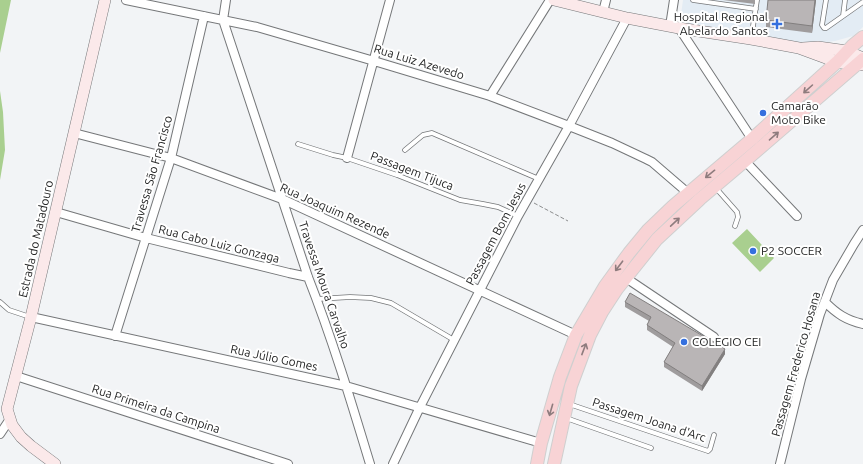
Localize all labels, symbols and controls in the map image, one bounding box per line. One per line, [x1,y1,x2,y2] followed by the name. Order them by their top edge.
[674,10,768,37] place label: Hospital Regional Abelardo Santos
[771,18,783,30] marker: Hospital Regional Abelardo Santos
[372,42,466,81] street label: Rua Luiz Azevedo
[803,84,813,93] one-way arrow
[771,99,826,126] place label: Camarão Moto Bike
[758,108,768,118] marker: Camarão Moto Bike
[129,114,174,234] street label: Travessa São Francisco
[768,132,779,141] one-way arrow
[369,149,455,192] street label: Passagem Tijuca
[705,170,716,179] one-way arrow
[16,179,55,299] street label: Estrada do Matadouro
[278,180,392,241] street label: Rua Joaquim Rezende
[463,180,528,287] street label: Passagem Bom Jesus
[670,217,681,226] one-way arrow
[297,219,352,350] street label: Travessa Moura Carvalho
[157,222,281,265] street label: Rua Cabo Luiz Gonzaga
[761,244,823,257] place label: P2 SOCCER
[748,246,758,256] marker: P2 SOCCER
[615,261,623,272] one-way arrow
[769,290,822,438] street label: Passagem Frederico Hosana
[692,335,761,348] place label: COLEGIO CEI
[679,337,689,347] marker: COLEGIO CEI
[229,342,319,373] street label: Rua Júlio Gomes
[581,343,589,355] one-way arrow
[90,382,222,435] street label: Rua Primeira da Campina
[591,395,708,444] street label: Passagem Joana d'Arc
[547,404,554,417] one-way arrow

